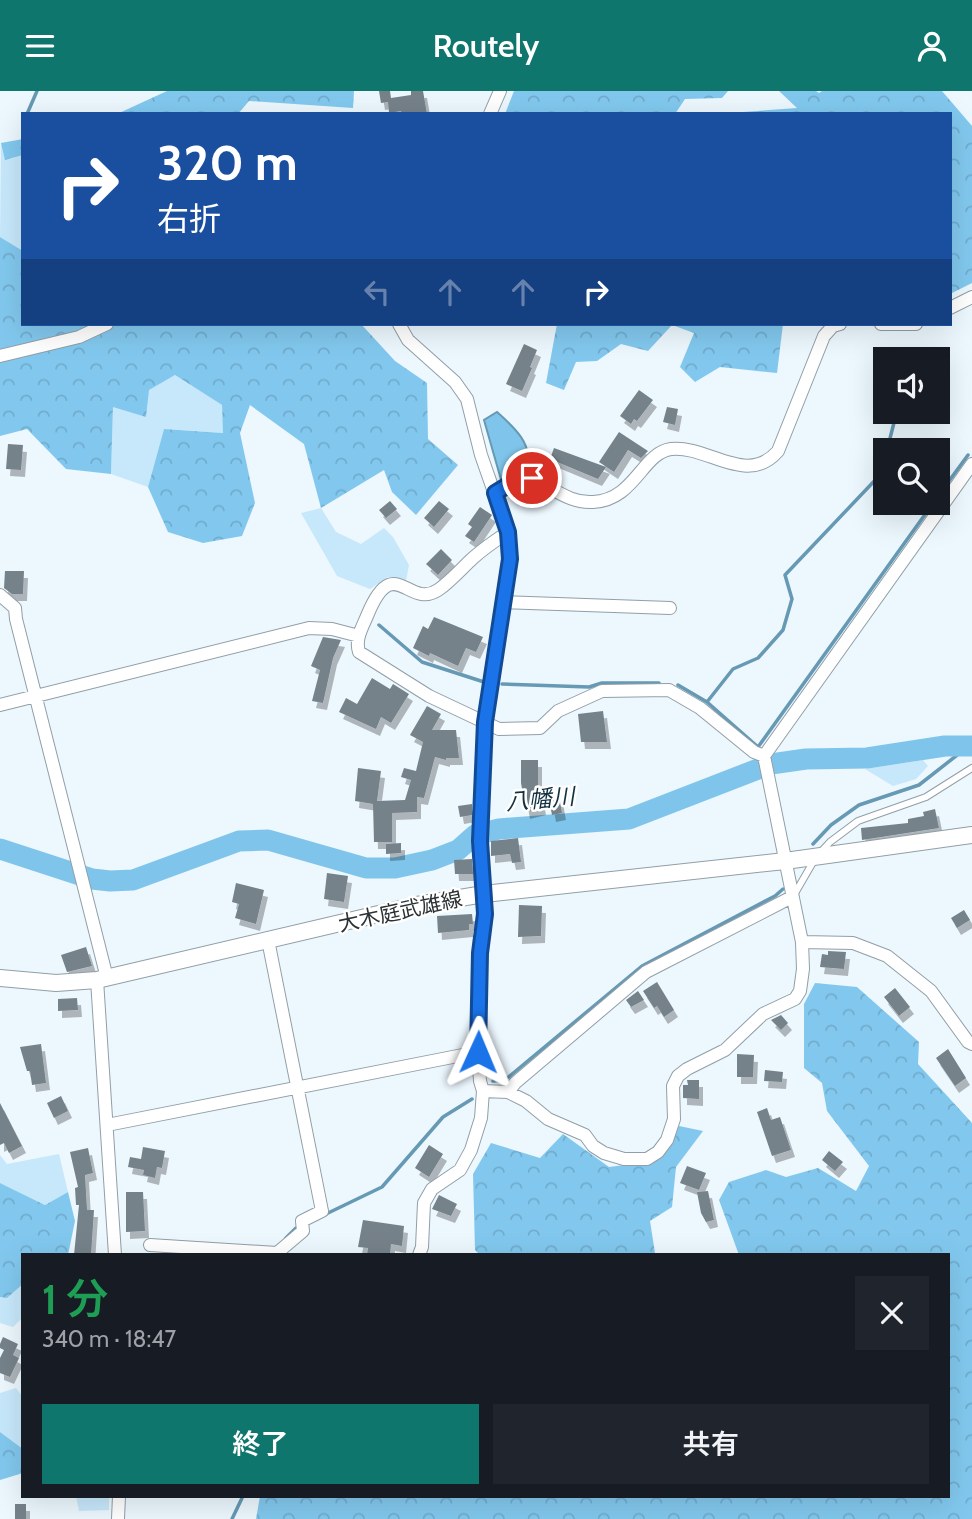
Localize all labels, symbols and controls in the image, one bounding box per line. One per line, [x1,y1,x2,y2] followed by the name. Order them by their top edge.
[433,26,539,65] text: Routely
[21,27,59,65] icon: menu
[913,27,951,65] icon: person
[157,133,298,192] text: 320 m
[42,140,133,231] icon: right
[157,199,221,238] text: 右折
[358,273,396,311] icon: left
[431,273,469,311] icon: ahead
[504,273,542,311] icon: ahead
[577,273,615,311] icon: right
[873,347,950,515] map controls
[873,347,950,424] button: sound
[873,438,950,515] button: search
[502,448,562,508] pin
[513,459,551,497] icon: arrive
[504,782,579,816] water label: 八幡川
[336,886,464,936] street label: 大木庭武雄線
[441,1015,515,1089] position arrow
[42,1273,108,1325] text: 1 分
[855,1276,929,1350] button: close
[42,1325,176,1353] text: 340 m · 18:47
[42,1404,479,1484] button: 終了
[493,1404,929,1484] button: 共有

